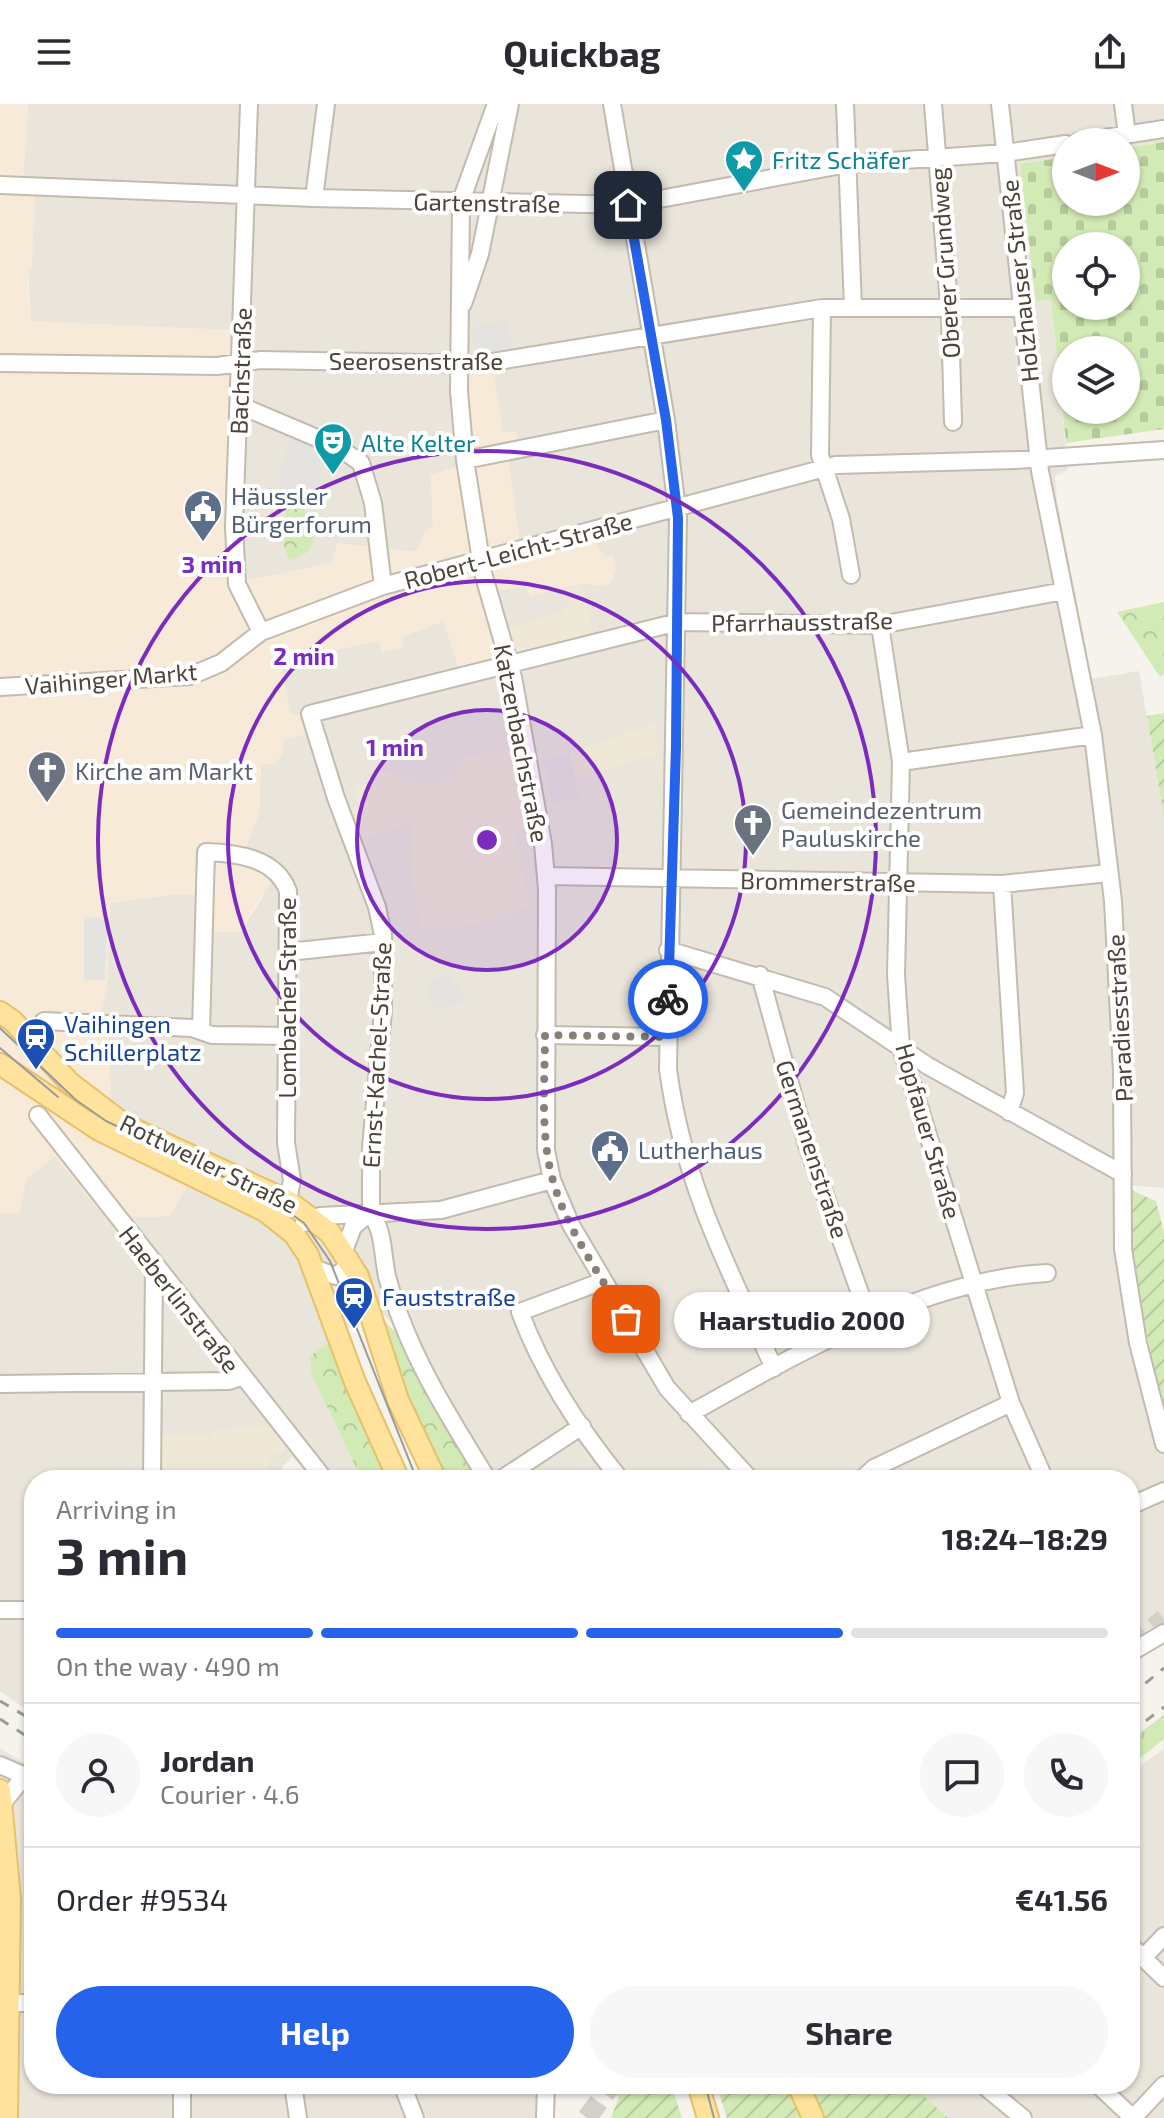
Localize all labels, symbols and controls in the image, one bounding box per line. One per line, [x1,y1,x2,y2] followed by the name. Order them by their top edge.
[32,30,76,74] icon: menu
[1088,30,1132,74] icon: share
[503,31,661,74] text: Quickbag
[1052,128,1140,216] north arrow
[1052,128,1140,424] map controls
[723,138,765,193] place icon: Fritz Schäfer
[772,145,911,174] place label: Fritz Schäfer
[923,167,965,359] street label: Oberer Grundweg
[594,171,662,239] pin
[994,178,1044,384] street label: Holzhauser Straße
[606,183,650,227] icon: home
[413,186,561,218] street label: Gartenstraße
[1052,232,1140,320] button: locate
[223,307,257,435] street label: Bachstraße
[1052,336,1140,424] button: layers
[329,346,503,375] street label: Seerosenstraße
[312,421,354,476] theatre icon: Alte Kelter
[361,428,476,457] place label: Alte Kelter
[231,481,372,538] place label: Häussler Bürgerforum
[182,488,224,543] public building icon: Häussler Bürgerforum
[401,506,635,594] street label: Robert-Leicht-Straße
[182,549,242,578] text: 3 min
[711,605,893,637] street label: Pfarrhausstraße
[273,641,335,670] text: 2 min
[489,641,555,845] street label: Katzenbachstraße
[24,656,198,700] street label: Vaihinger Markt
[366,732,424,761] text: 1 min
[26,749,68,804] church icon: Kirche am Markt
[75,756,253,785] place label: Kirche am Markt
[781,795,982,852] place label: Gemeindezentrum Pauluskirche
[732,802,774,857] church icon: Gemeindezentrum Pauluskirche
[473,826,501,854] centre of rings
[740,865,916,897] street label: Brommerstraße
[272,897,301,1099] street label: Lombacher Straße
[1100,933,1138,1103] street label: Paradiesstraße
[356,941,396,1169] street label: Ernst-Kachel-Straße
[628,959,708,1039] courier
[646,977,690,1021] icon: bike
[64,1009,201,1066] place label: Vaihingen Schillerplatz
[15,1016,57,1071] station icon: Vaihingen Schillerplatz
[890,1040,968,1222] street label: Hopfauer Straße
[771,1056,855,1242] street label: Germanenstraße
[115,1107,303,1219] street label: Rottweiler Straße
[589,1128,631,1183] public building icon: Lutherhaus
[638,1135,763,1164] place label: Lutherhaus
[114,1220,246,1378] street label: Haeberlinstraße
[333,1275,375,1330] station icon: Fauststraße
[382,1282,516,1311] place label: Fauststraße
[592,1285,660,1353] pin
[674,1291,930,1347] callout: Haarstudio 2000
[604,1297,648,1341] icon: bag
[699,1304,905,1335] text: Haarstudio 2000
[56,1493,177,1524] text: Arriving in
[942,1520,1108,1556] text: 18:24–18:29
[56,1523,188,1585] text: 3 min
[56,1650,280,1681] text: On the way · 490 m
[56,1733,140,1817] button: person
[920,1733,1004,1817] button: chat
[1024,1733,1108,1817] button: phone
[160,1742,255,1778] text: Jordan
[160,1778,300,1809] text: Courier · 4.6
[56,1881,228,1917] text: Order #9534
[1015,1881,1108,1917] text: €41.56
[56,1986,574,2078] button: Help
[590,1986,1108,2078] button: Share

